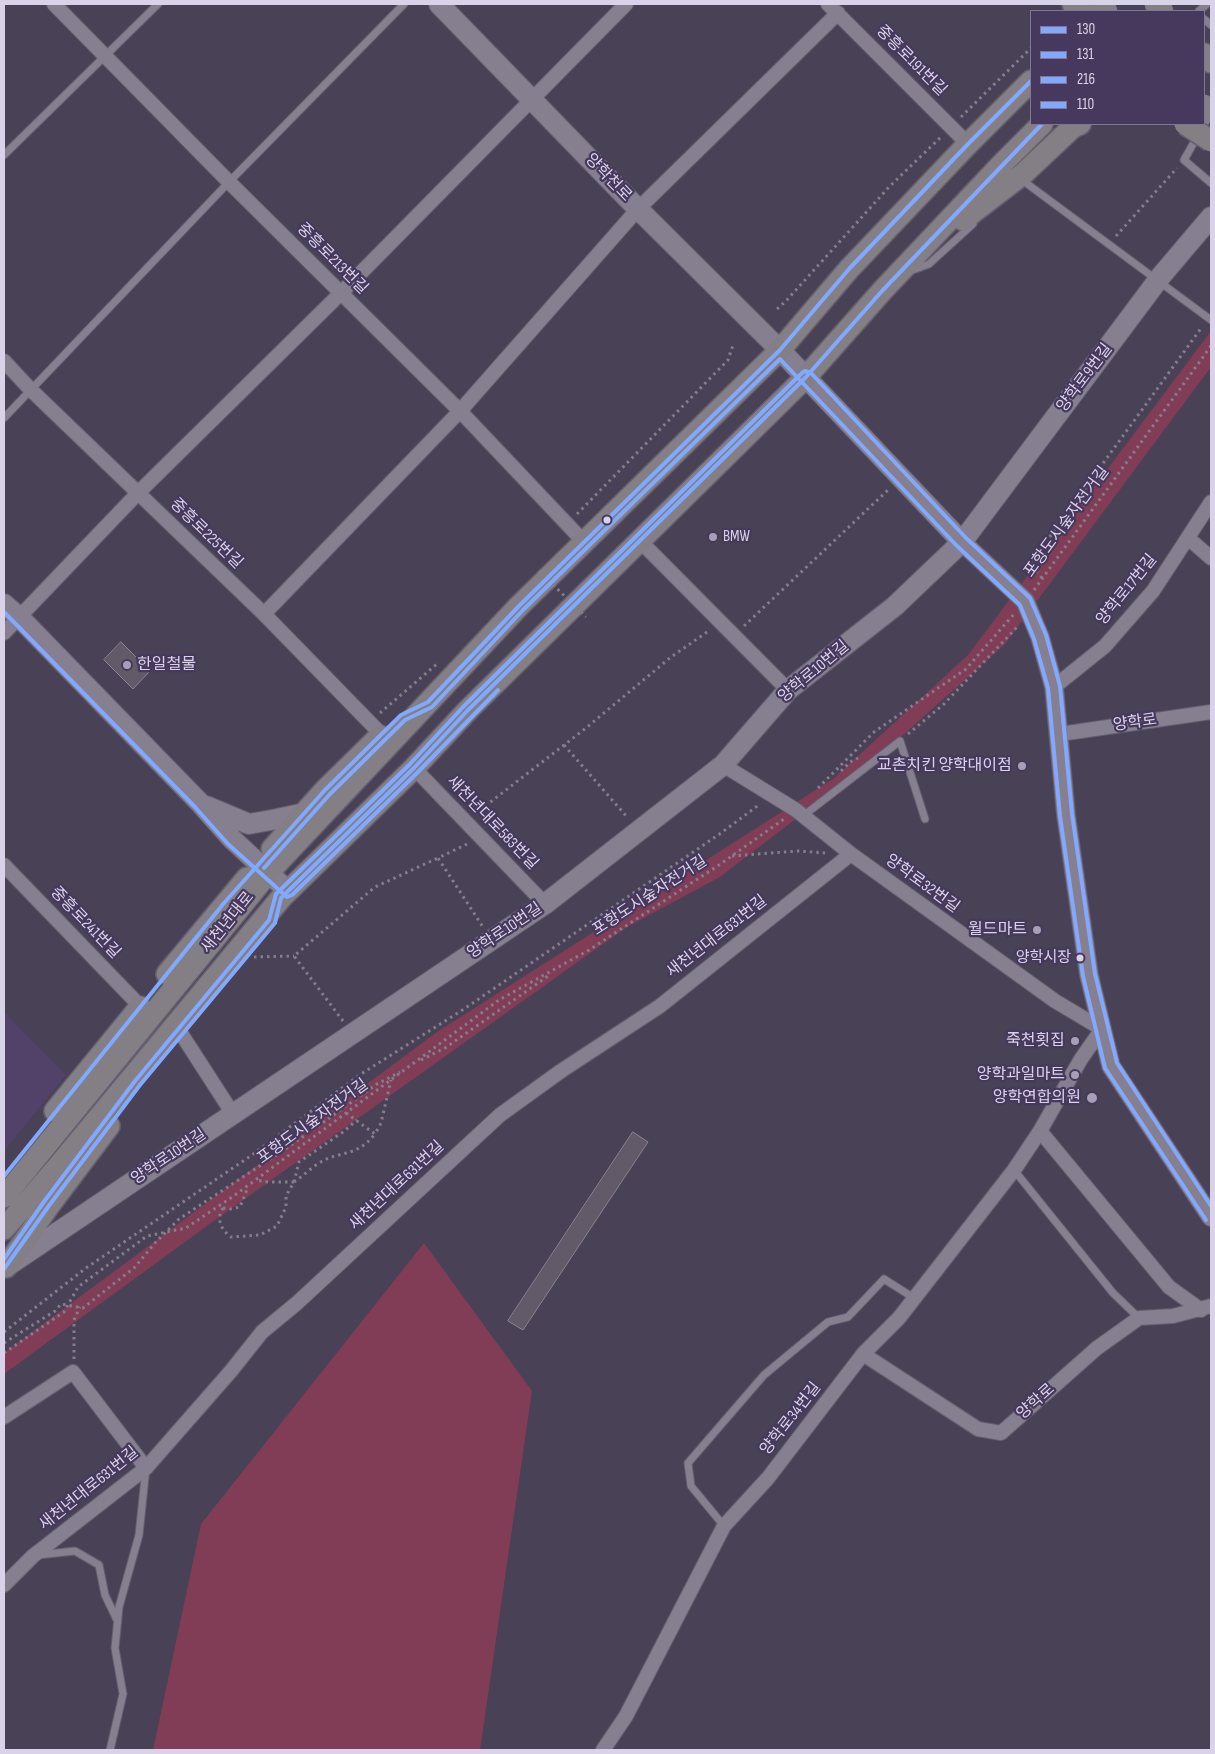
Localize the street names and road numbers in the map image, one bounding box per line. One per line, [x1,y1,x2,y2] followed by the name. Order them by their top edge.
[872,22,950,100] street label: 중흥로191번길
[581,150,635,206] street label: 양학천로
[292,219,372,299] street label: 중흥로213번길
[1053,340,1117,416] street label: 양학로9번길
[1020,463,1114,581] street label: 포항도시숲자전거길
[166,495,246,573] street label: 중흥로225번길
[1093,551,1161,629] street label: 양학로17번길
[775,637,853,707] street label: 양학로10번길
[1112,710,1158,736] street label: 양학로
[442,772,542,874] street label: 새천년대로583번길
[881,851,963,917] street label: 양학로32번길
[589,852,711,940] street label: 포항도시숲자전거길
[46,883,124,963] street label: 중흥로241번길
[197,888,259,958] street label: 새천년대로
[663,892,771,982] street label: 새천년대로631번길
[464,899,546,963] street label: 양학로10번길
[254,1075,372,1169] street label: 포항도시숲자전거길
[128,1125,210,1189] street label: 양학로10번길
[346,1137,448,1235] street label: 새천년대로631번길
[757,1379,825,1459] street label: 양학로34번길
[1013,1380,1059,1424] street label: 양학로
[35,1443,143,1535] street label: 새천년대로631번길

